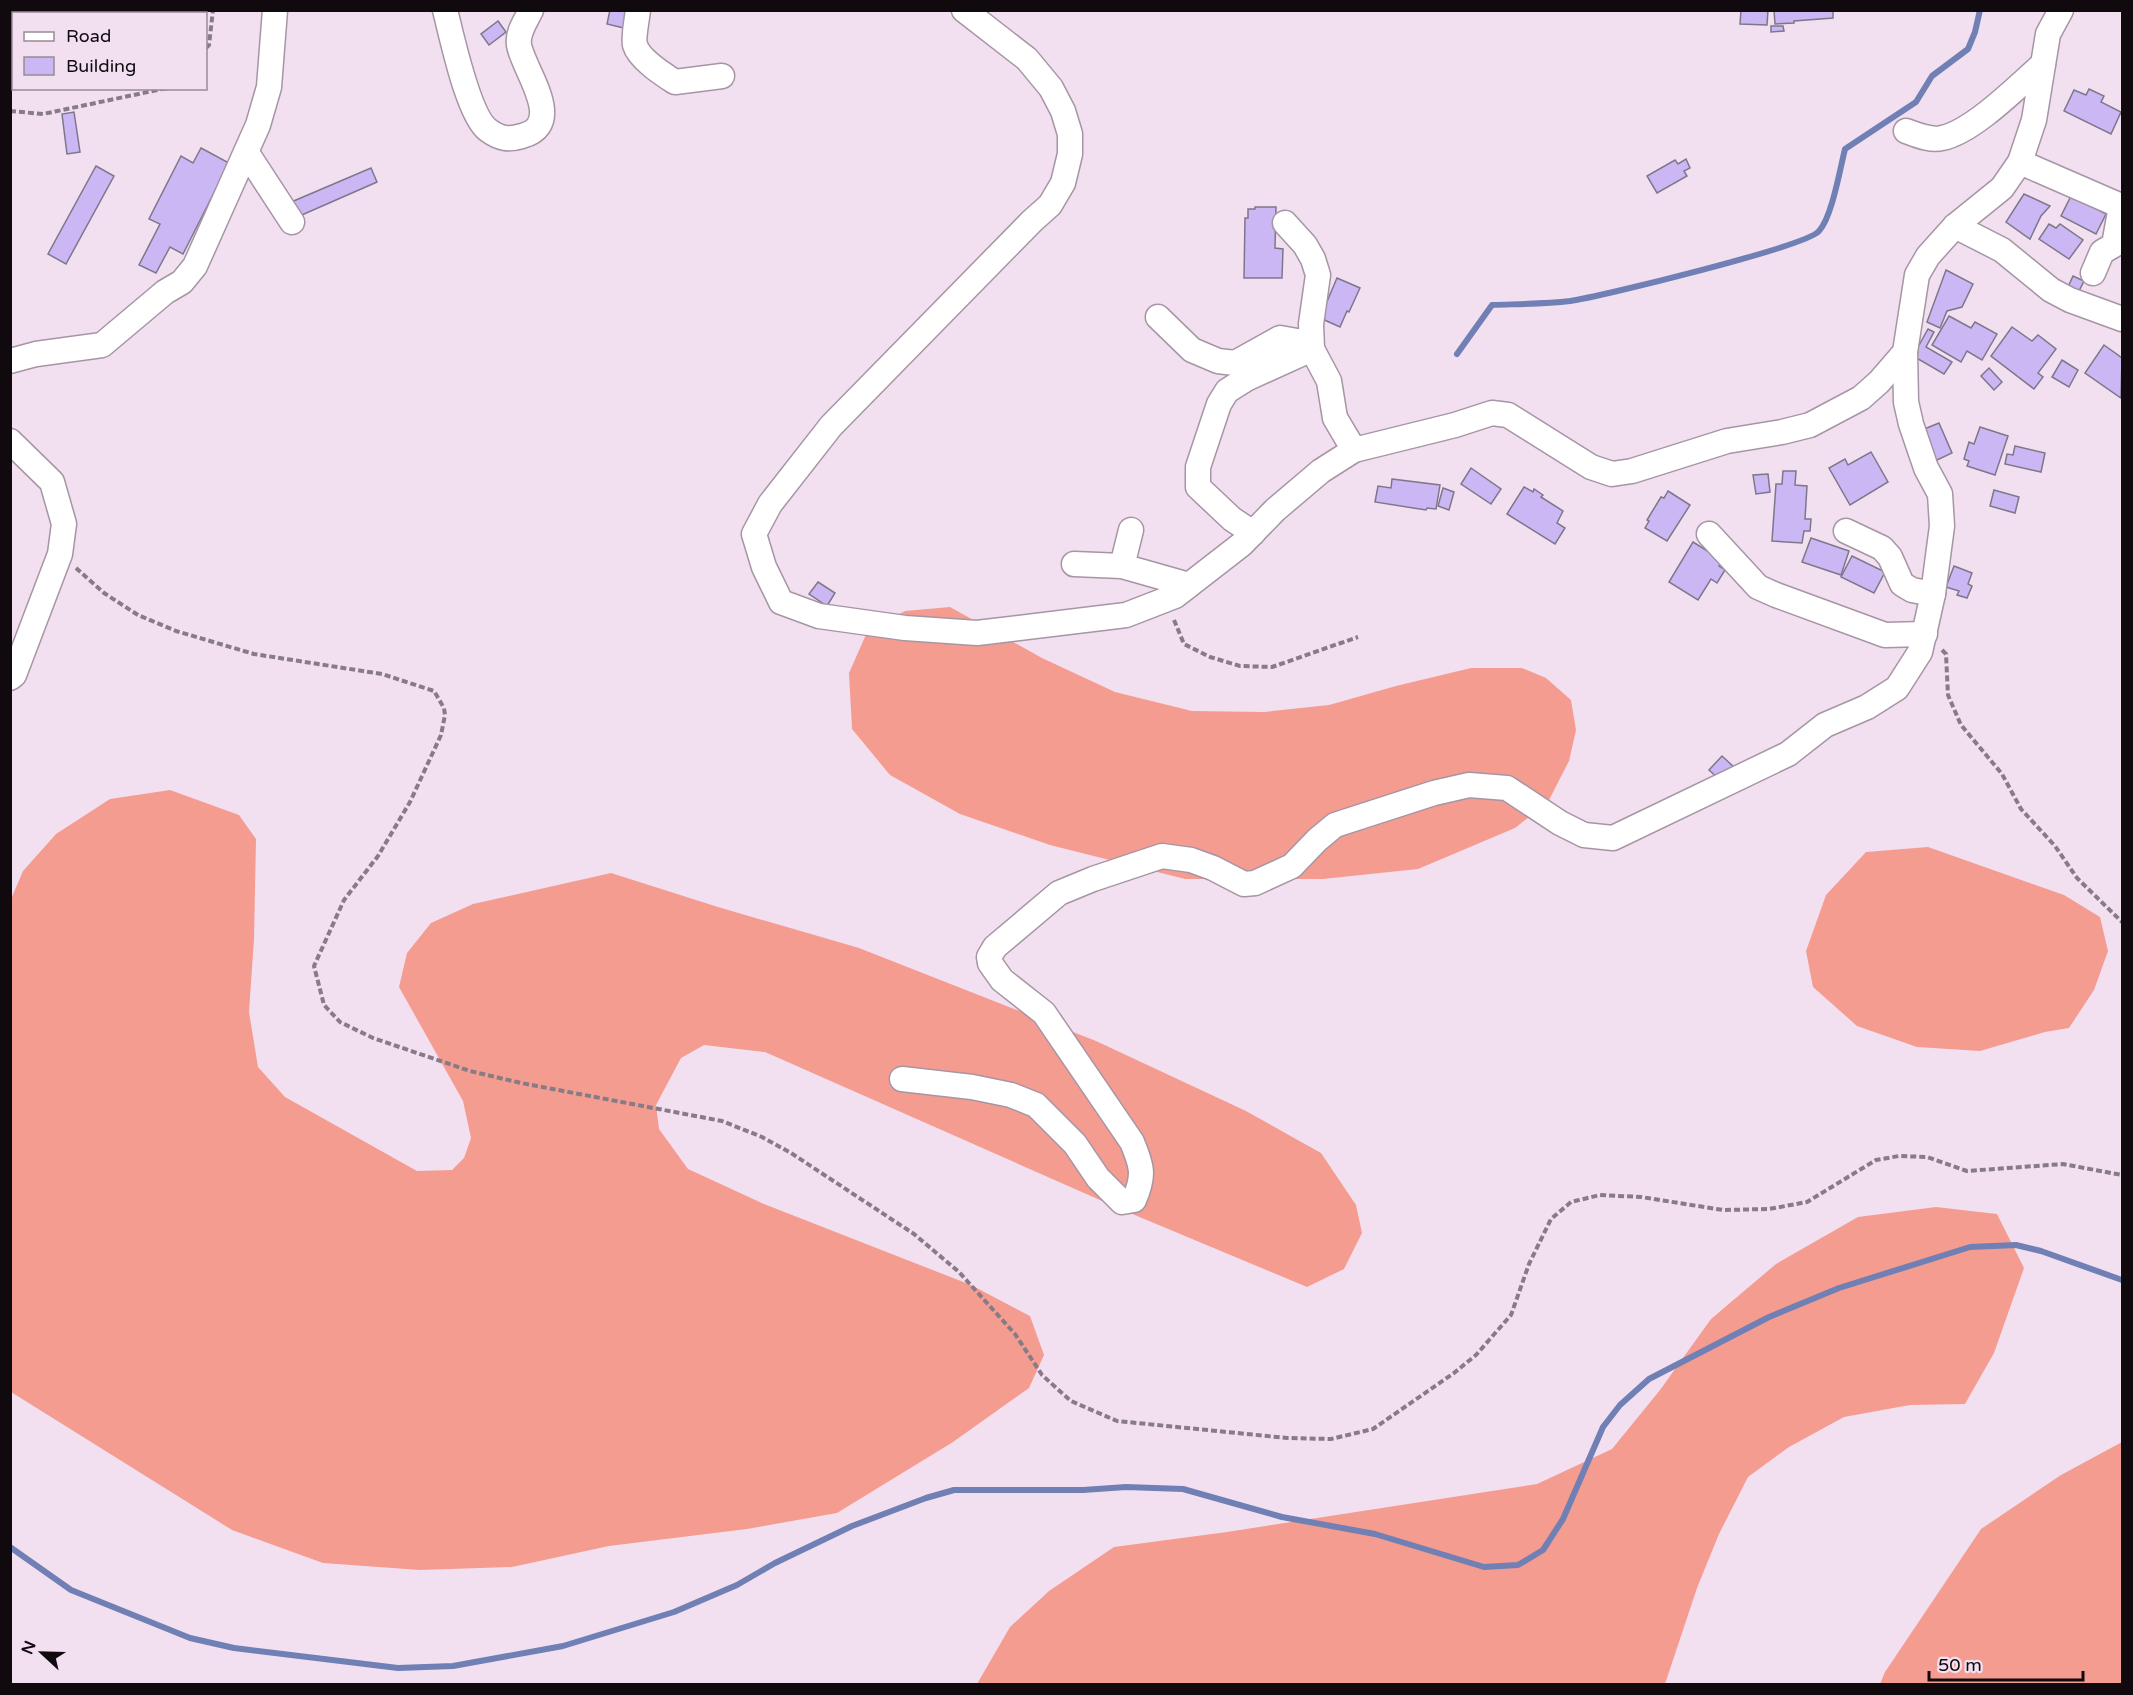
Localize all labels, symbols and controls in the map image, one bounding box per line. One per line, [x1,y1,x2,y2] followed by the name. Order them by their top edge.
[12,12,207,90] legend
[66,25,111,47] text: Road
[66,55,136,77] text: Building
[12,1623,72,1683] north arrow
[17,1638,41,1657] text: N
[1929,1644,2084,1682] scale bar
[1938,1654,1982,1676] text: 50 m

